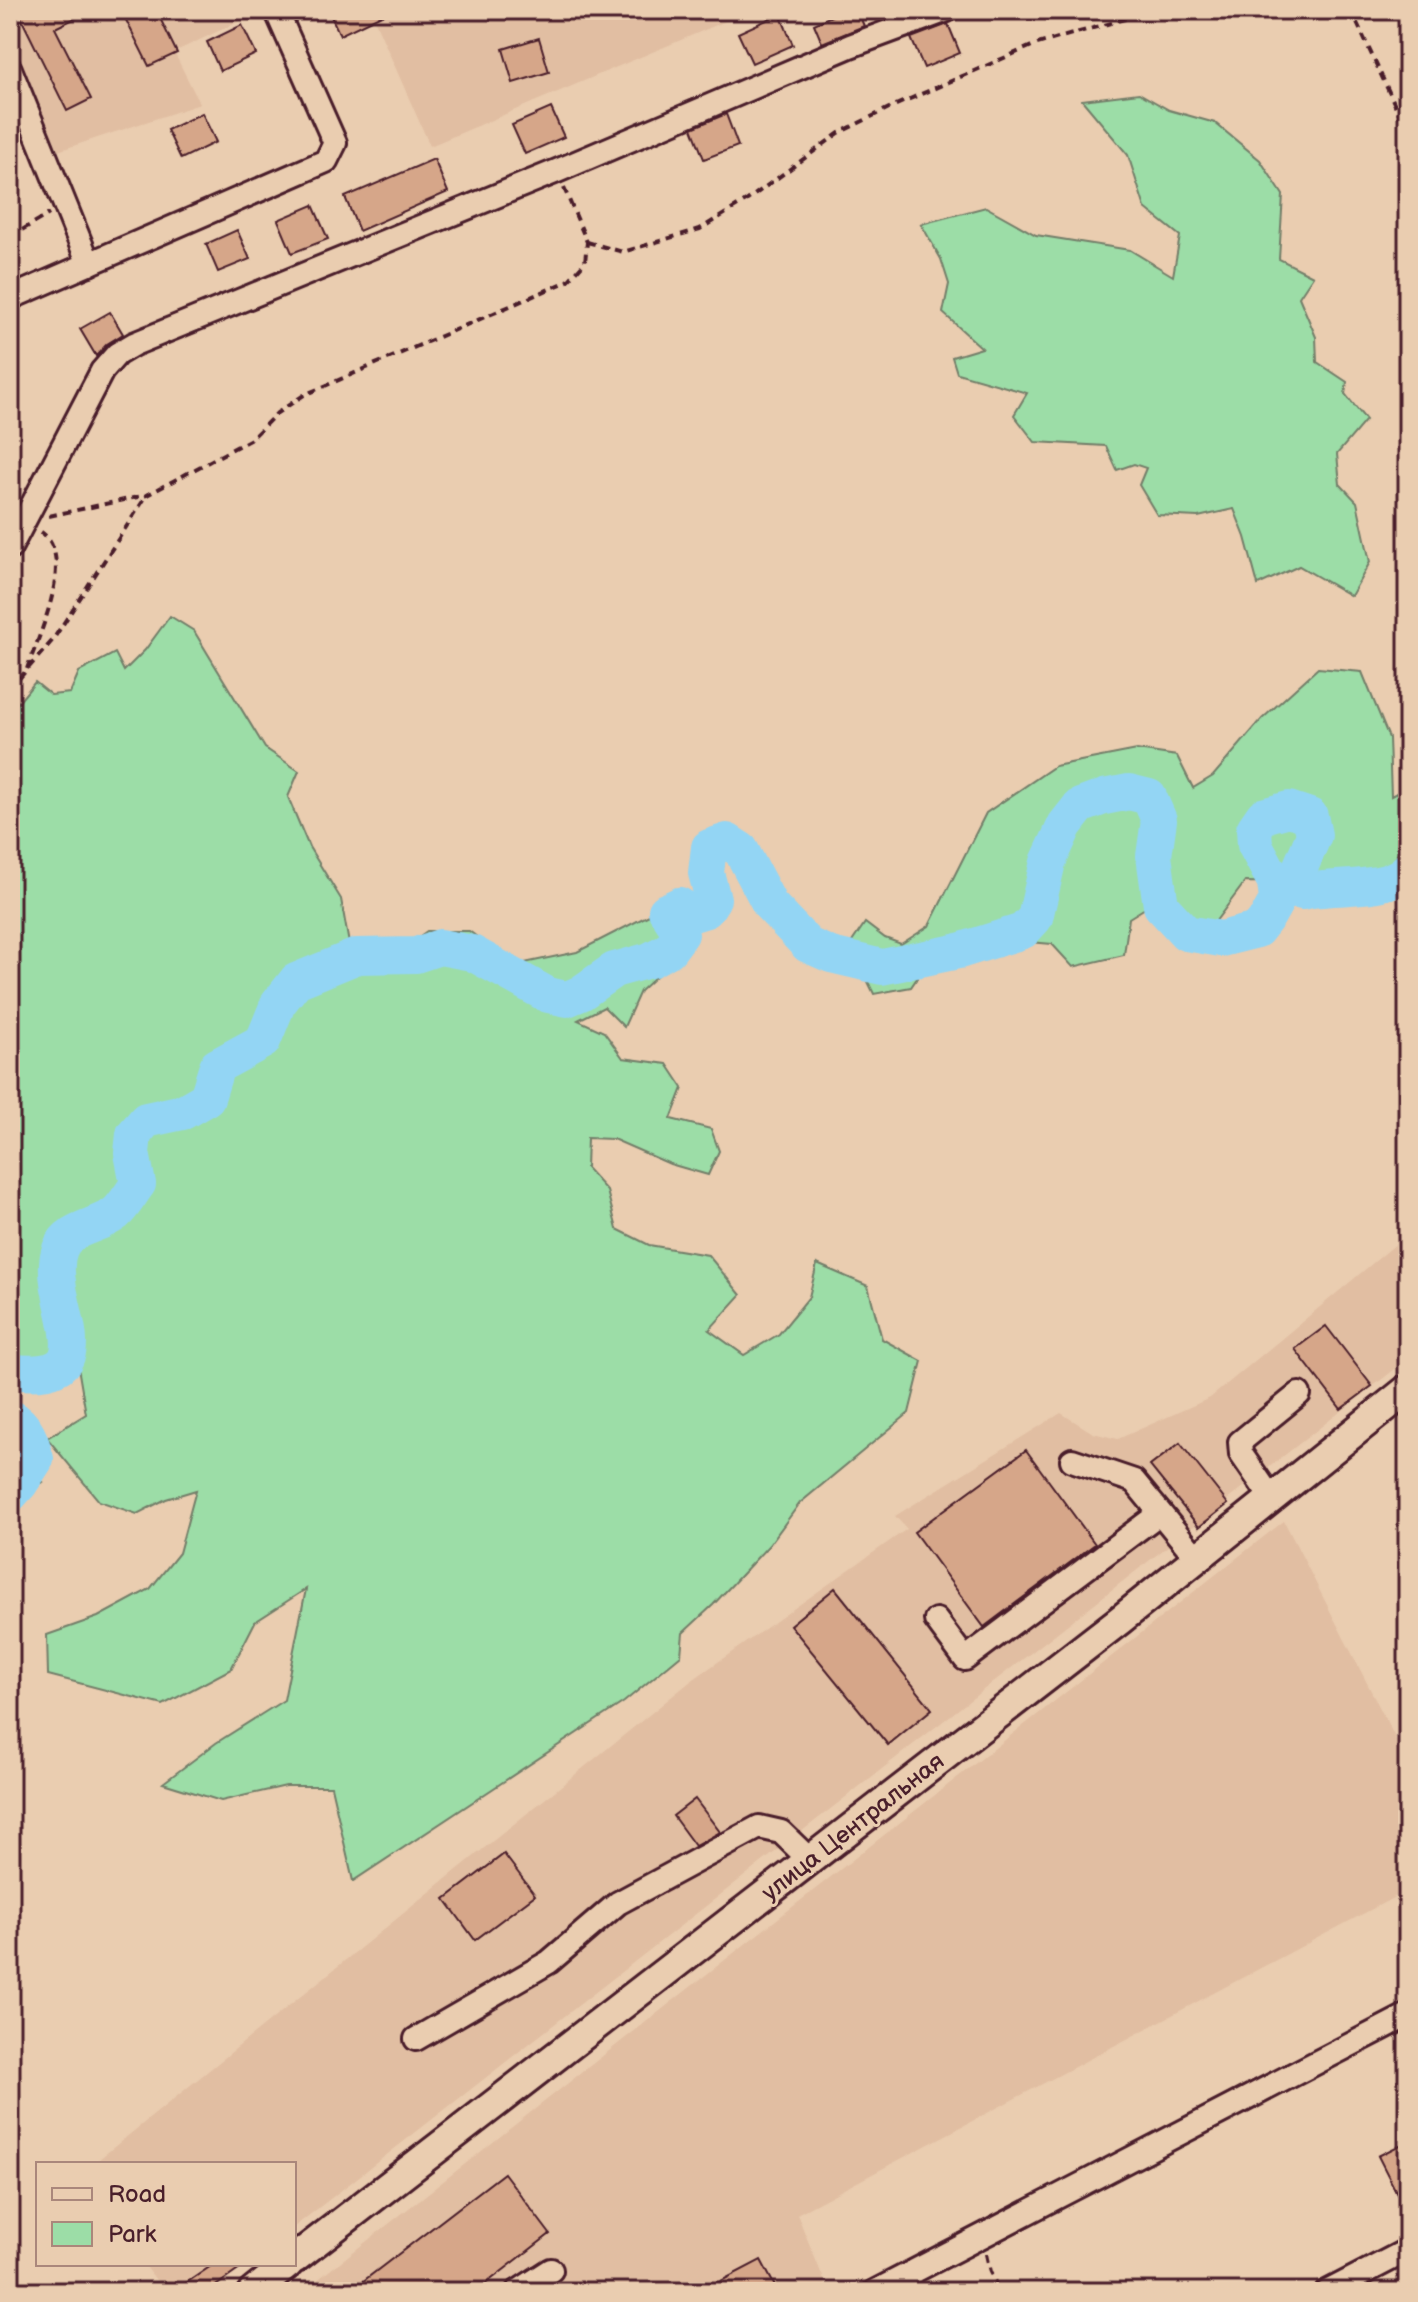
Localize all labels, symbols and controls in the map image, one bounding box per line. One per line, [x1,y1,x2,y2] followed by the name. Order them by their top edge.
[756,1747,950,1907] street label: улица Центральная
[36,2162,296,2266] legend
[108,2180,166,2209] text: Road
[108,2220,156,2249] text: Park

